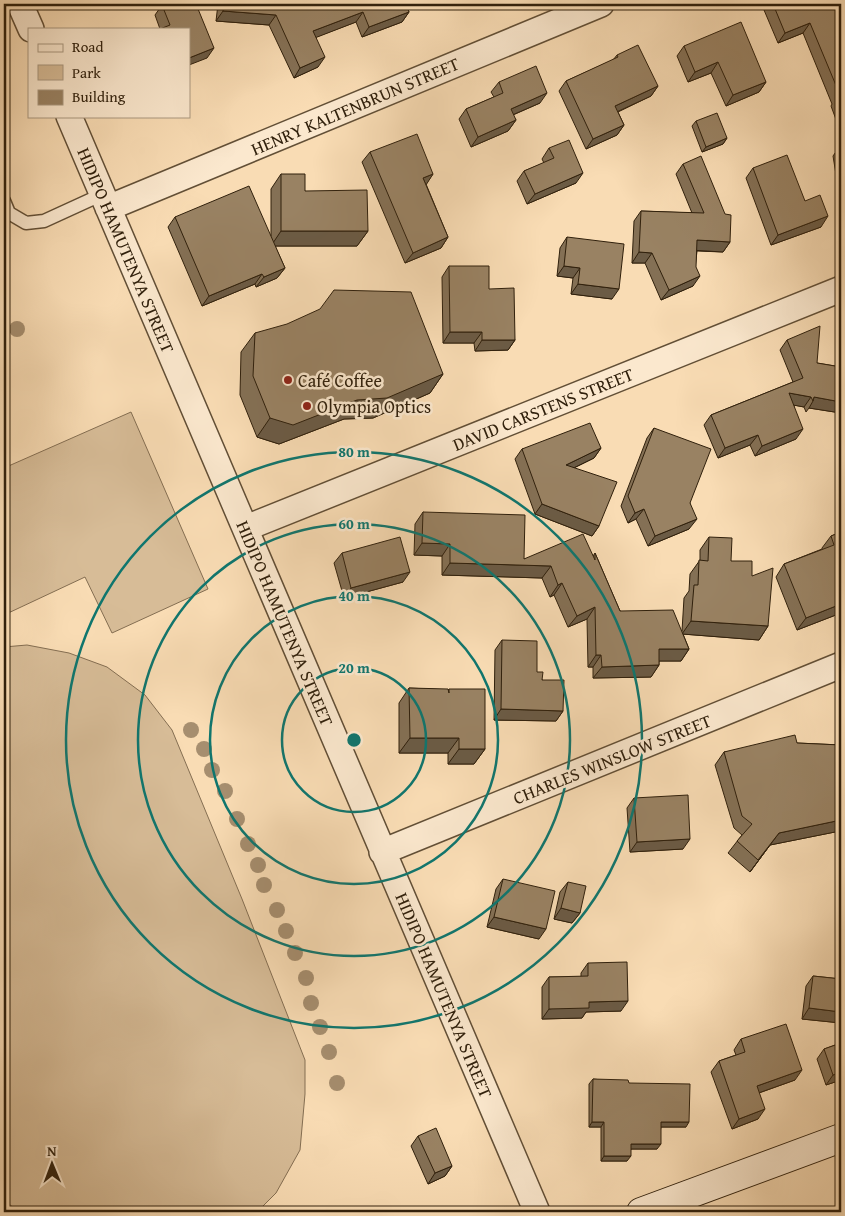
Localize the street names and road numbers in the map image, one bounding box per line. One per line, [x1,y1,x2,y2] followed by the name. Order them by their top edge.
[247,50,463,162] street label: HENRY KALTENBRUN STREET
[70,143,182,357] street label: HIDIPO HAMUTENYA STREET
[449,360,637,458] street label: DAVID CARSTENS STREET
[229,516,341,730] street label: HIDIPO HAMUTENYA STREET
[509,707,715,811] street label: CHARLES WINSLOW STREET
[388,888,500,1102] street label: HIDIPO HAMUTENYA STREET

